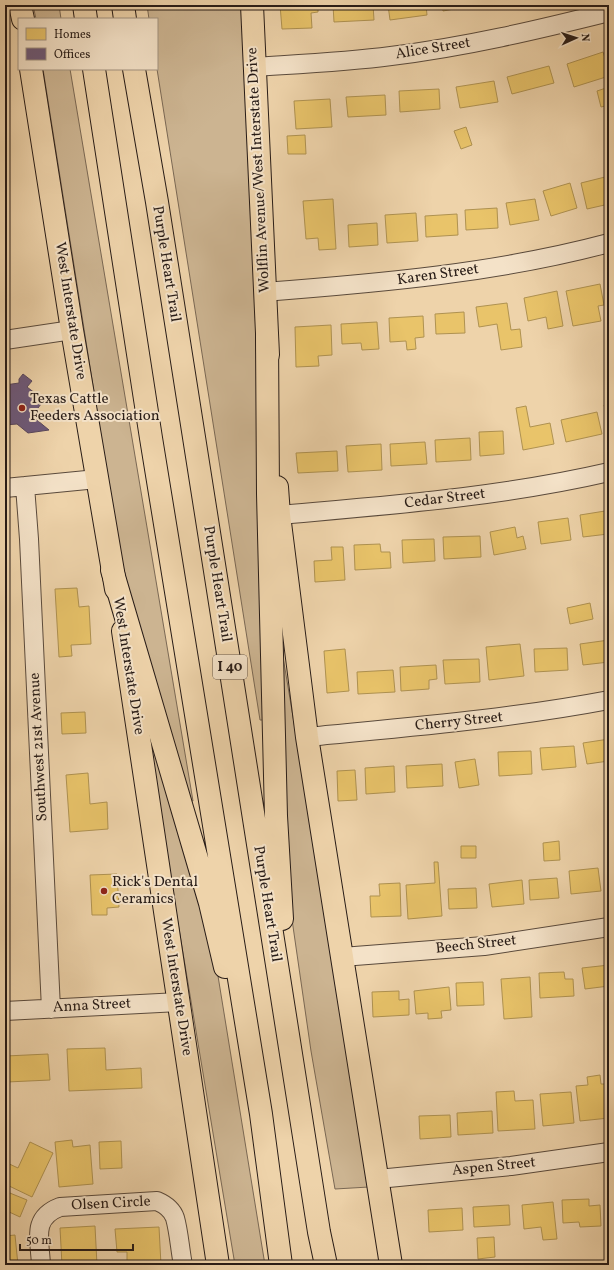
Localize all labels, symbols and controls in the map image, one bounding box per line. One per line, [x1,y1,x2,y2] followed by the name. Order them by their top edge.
[18,18,158,70] legend
[556,18,596,58] north arrow
[54,27,91,43] text: Homes
[394,33,472,65] street label: Alice Street
[577,33,592,42] text: N
[54,47,90,63] text: Offices
[242,47,276,293] street label: Wolflin Avenue/West Interstate Drive
[146,204,186,324] street label: Purple Heart Trail
[49,241,91,381] street label: West Interstate Drive
[396,259,480,291] street label: Karen Street
[30,389,160,427] place label: Texas Cattle Feeders Association
[17,403,27,413] marker: Texas Cattle Feeders Association
[403,484,487,514] street label: Cedar Street
[197,524,237,644] street label: Purple Heart Trail
[107,596,149,736] street label: West Interstate Drive
[213,655,247,679] road number: I 40
[25,672,53,822] street label: Southwest 21st Avenue
[414,707,504,737] street label: Cherry Street
[247,844,287,964] street label: Purple Heart Trail
[112,872,198,910] place label: Rick's Dental Ceramics
[99,886,109,896] marker: Rick's Dental Ceramics
[155,917,197,1057] street label: West Interstate Drive
[435,930,517,960] street label: Beech Street
[52,993,132,1019] street label: Anna Street
[451,1152,537,1182] street label: Aspen Street
[71,1191,151,1217] street label: Olsen Circle
[20,1226,133,1252] scale bar
[26,1233,52,1249] text: 50 m

